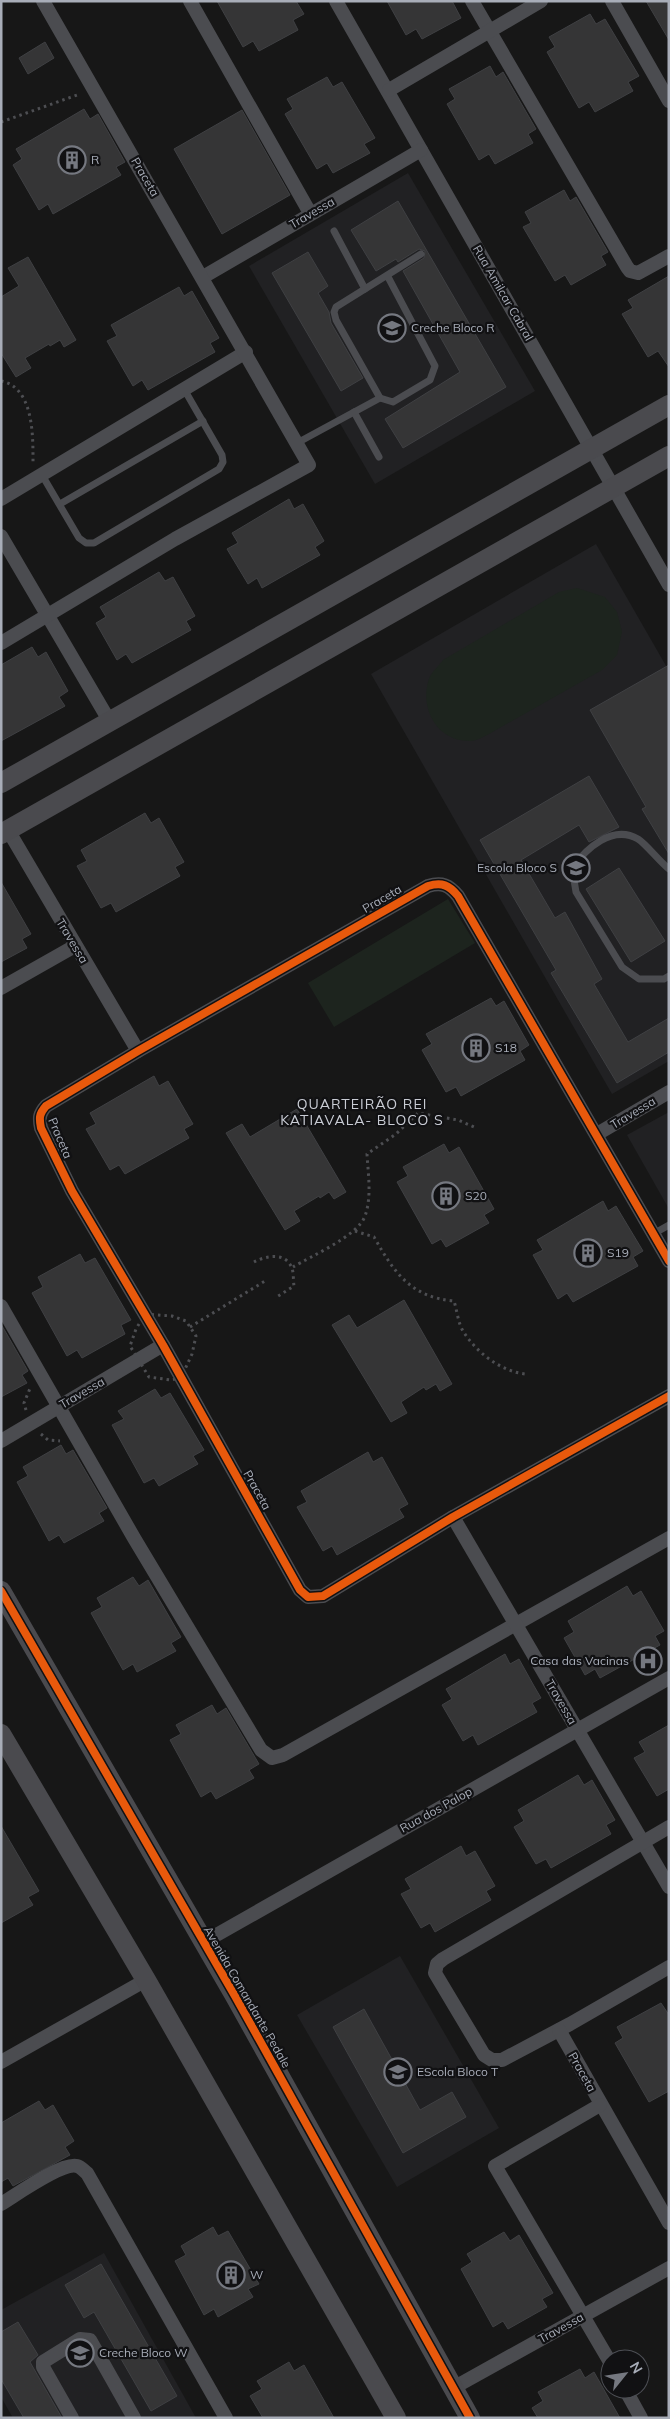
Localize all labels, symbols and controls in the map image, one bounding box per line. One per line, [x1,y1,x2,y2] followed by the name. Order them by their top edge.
[57,145,87,175] building icon: R
[91,152,99,167] place label: R
[128,154,163,199] street label: Praceta
[286,194,337,231] street label: Travessa
[470,242,537,343] street label: Rua Amilcar Cabral
[377,313,407,343] school or university icon: Creche Bloco R
[411,320,495,335] place label: Creche Bloco R
[561,853,591,883] school or university icon: Escola Bloco S
[477,860,557,875] place label: Escola Bloco S
[359,881,404,916] street label: Praceta
[53,916,92,966] street label: Travessa
[461,1033,491,1063] building icon: S18
[495,1040,517,1055] place label: S18
[608,1093,658,1132] street label: Travessa
[280,1095,444,1129] district label: QUARTEIRÃO REI KATIAVALA- BLOCO S
[45,1115,76,1160] street label: Praceta
[431,1181,461,1211] building icon: S20
[465,1188,487,1203] place label: S20
[573,1238,603,1268] building icon: S19
[607,1245,629,1260] place label: S19
[56,1374,107,1411] street label: Travessa
[240,1467,274,1512] street label: Praceta
[633,1646,663,1676] hospital icon: Casa das Vacinas
[530,1653,629,1668] place label: Casa das Vacinas
[543,1676,580,1727] street label: Travessa
[397,1784,475,1836] street label: Rua dos Palop
[201,1923,294,2070] street label: Avenida Comandante Pedale
[565,2049,599,2094] street label: Praceta
[383,2057,413,2087] school or university icon: EScola Bloco T
[417,2064,499,2079] place label: EScola Bloco T
[216,2260,246,2290] building icon: W
[250,2267,263,2282] place label: W
[535,2309,586,2346] street label: Travessa
[65,2338,95,2368] school or university icon: Creche Bloco W
[99,2345,188,2360] place label: Creche Bloco W
[600,2349,650,2399] north arrow
[626,2358,647,2377] text: N

